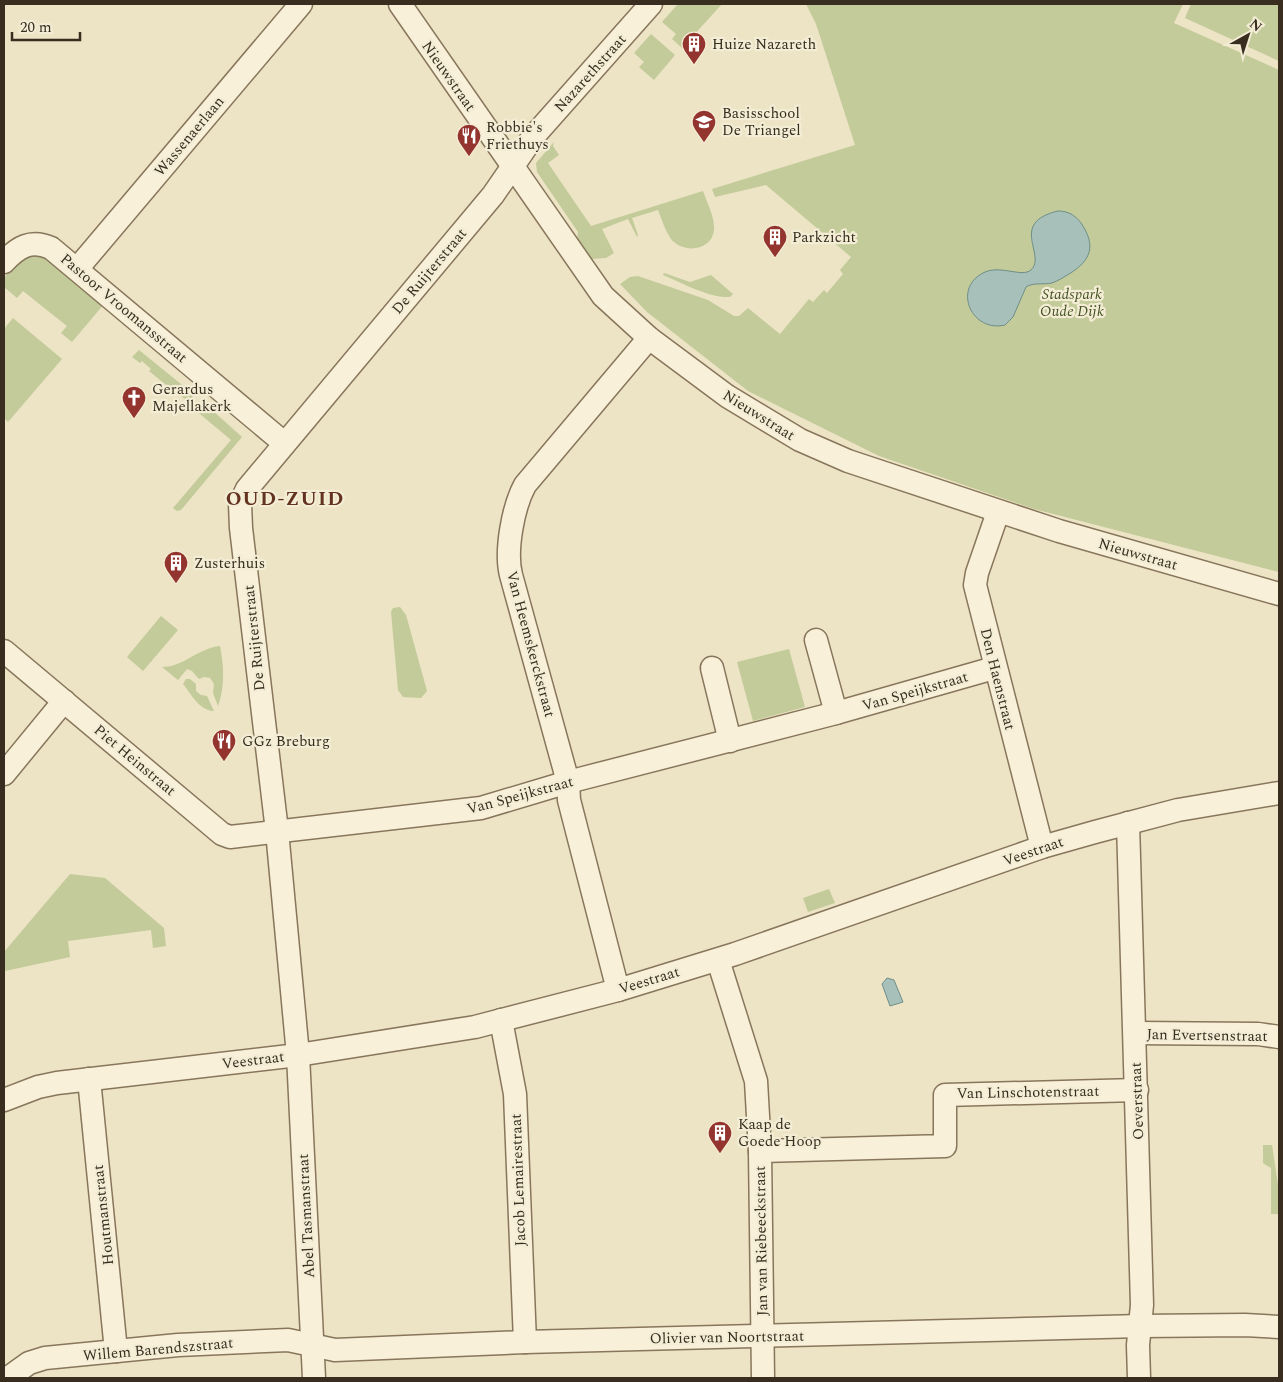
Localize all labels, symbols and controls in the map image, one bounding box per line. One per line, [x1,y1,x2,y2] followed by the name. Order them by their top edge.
[12,10,80,42] scale bar
[1223,10,1273,60] north arrow
[1245,14,1267,37] text: N
[20,16,52,39] text: 20 m
[549,29,632,118] street label: Nazarethstraat
[681,31,707,65] building icon: Huize Nazareth
[712,33,816,56] place label: Huize Nazareth
[416,36,481,116] street label: Nieuwstraat
[149,91,230,182] street label: Wassenaerlaan
[722,102,801,142] place label: Basisschool De Triangel
[691,109,717,143] school or university icon: Basisschool De Triangel
[486,116,549,156] place label: Robbie's Friethuys
[456,123,482,157] restaurant icon: Robbie's Friethuys
[386,223,473,320] street label: De Ruijterstraat
[762,224,788,258] building icon: Parkzicht
[792,226,856,249] place label: Parkzicht
[55,248,192,369] street label: Pastoor Vroomansstraat
[1040,283,1104,323] park label: Stadspark Oude Dijk
[152,378,231,418] place label: Gerardus Majellakerk
[718,384,799,447] street label: Nieuwstraat
[121,385,147,419] church icon: Gerardus Majellakerk
[226,484,344,514] district label: OUD-ZUID
[1096,532,1180,577] street label: Nieuwstraat
[163,550,189,584] building icon: Zusterhuis
[194,552,265,575] place label: Zusterhuis
[500,568,561,720] street label: Van Heemskerckstraat
[237,584,272,692] street label: De Ruijterstraat
[974,626,1021,733] street label: Den Haenstraat
[859,665,971,718] street label: Van Speijkstraat
[88,719,181,802] street label: Piet Heinstraat
[211,728,237,762] restaurant icon: GGz Breburg
[242,730,330,753] place label: GGz Breburg
[464,770,576,821] street label: Van Speijkstraat
[1000,830,1067,873] street label: Veestraat
[616,960,683,1001] street label: Veestraat
[1146,1023,1268,1048] street label: Jan Evertsenstraat
[221,1045,286,1076] street label: Veestraat
[1125,1062,1150,1140] street label: Oeverstraat
[956,1080,1100,1105] street label: Van Linschotenstraat
[505,1113,532,1247] street label: Jacob Lemairestraat
[738,1113,821,1153] place label: Kaap de Goede Hoop
[707,1120,733,1154] building icon: Kaap de Goede Hoop
[292,1153,321,1279] street label: Abel Tasmanstraat
[87,1164,120,1266] street label: Houtmanstraat
[749,1166,774,1316] street label: Jan van Riebeeckstraat
[650,1325,804,1350] street label: Olivier van Noortstraat
[82,1331,234,1368] street label: Willem Barendszstraat

